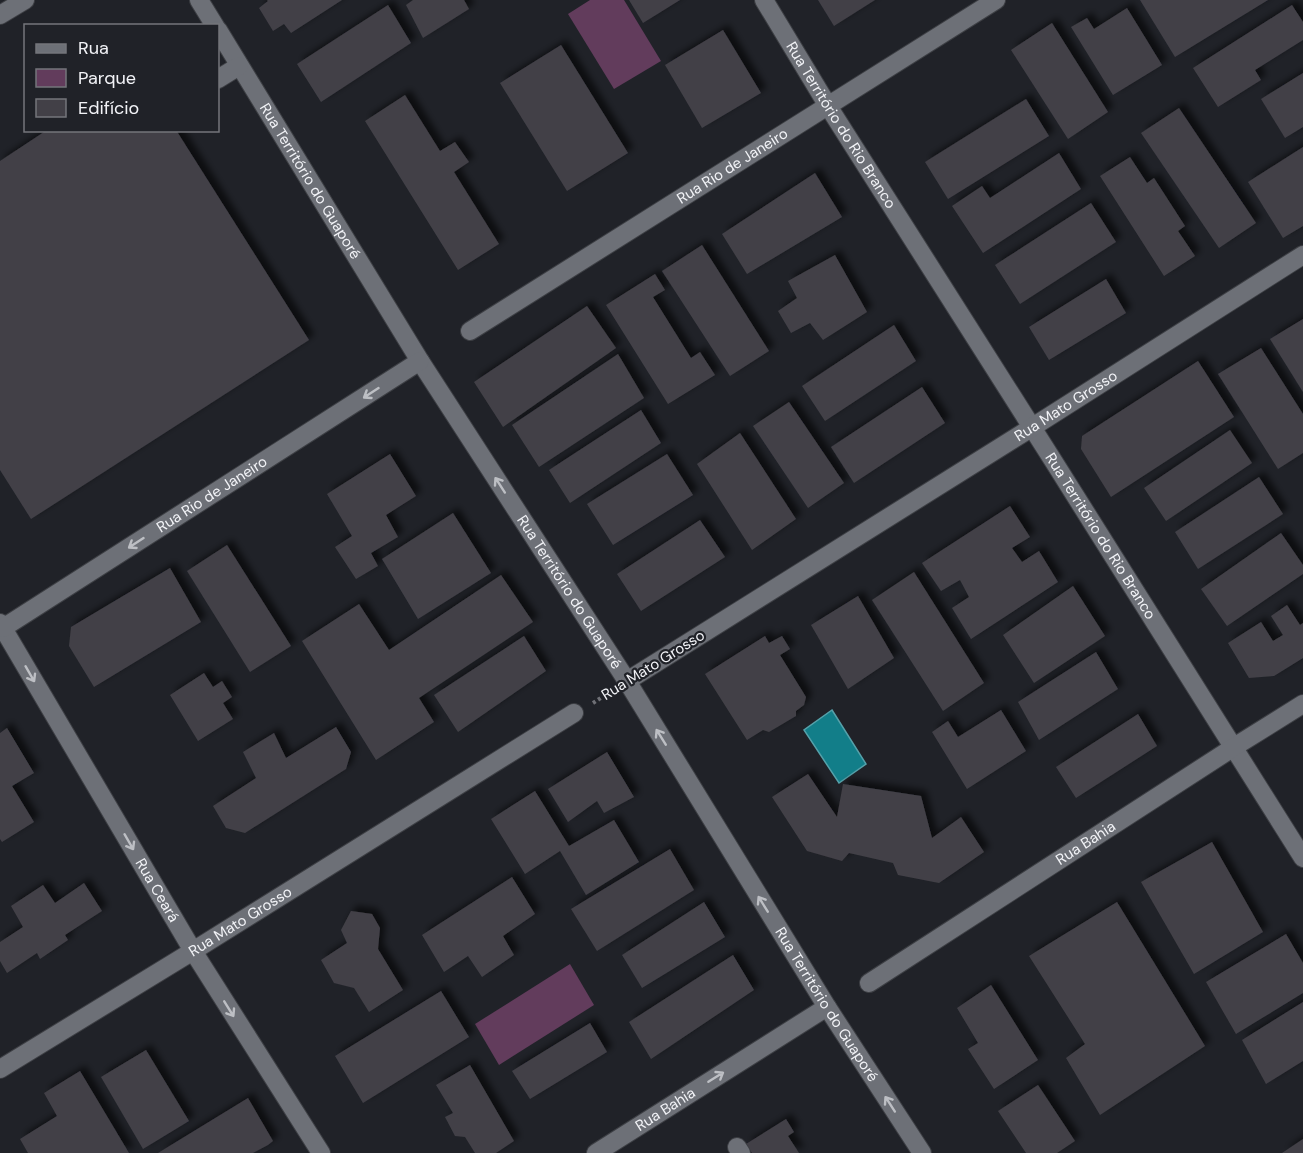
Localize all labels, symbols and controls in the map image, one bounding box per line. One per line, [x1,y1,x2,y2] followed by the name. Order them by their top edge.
[24,24,219,132] legend
[78,36,109,60] text: Rua
[781,38,901,213] street label: Rua Território do Rio Branco
[78,66,136,90] text: Parque
[78,96,139,120] text: Edifício
[255,99,365,263] street label: Rua Território do Guaporé
[673,123,792,208] street label: Rua Rio de Janeiro
[1011,366,1121,446] street label: Rua Mato Grosso
[362,386,379,399] one-way arrow
[1041,449,1161,623] street label: Rua Território do Rio Branco
[153,451,271,537] street label: Rua Rio de Janeiro
[493,477,505,494] one-way arrow
[512,511,627,673] street label: Rua Território do Guaporé
[128,538,145,550] one-way arrow
[598,625,709,705] street label: Rua Mato Grosso
[24,665,36,682] one-way arrow
[655,729,668,746] one-way arrow
[1052,816,1119,870] street label: Rua Bahia
[123,833,135,850] one-way arrow
[131,855,184,926] street label: Rua Ceará
[185,882,296,961] street label: Rua Mato Grosso
[757,896,769,913] one-way arrow
[770,923,883,1086] street label: Rua Território do Guaporé
[224,1000,236,1017] one-way arrow
[708,1070,725,1083] one-way arrow
[632,1083,699,1136] street label: Rua Bahia
[884,1096,896,1113] one-way arrow

